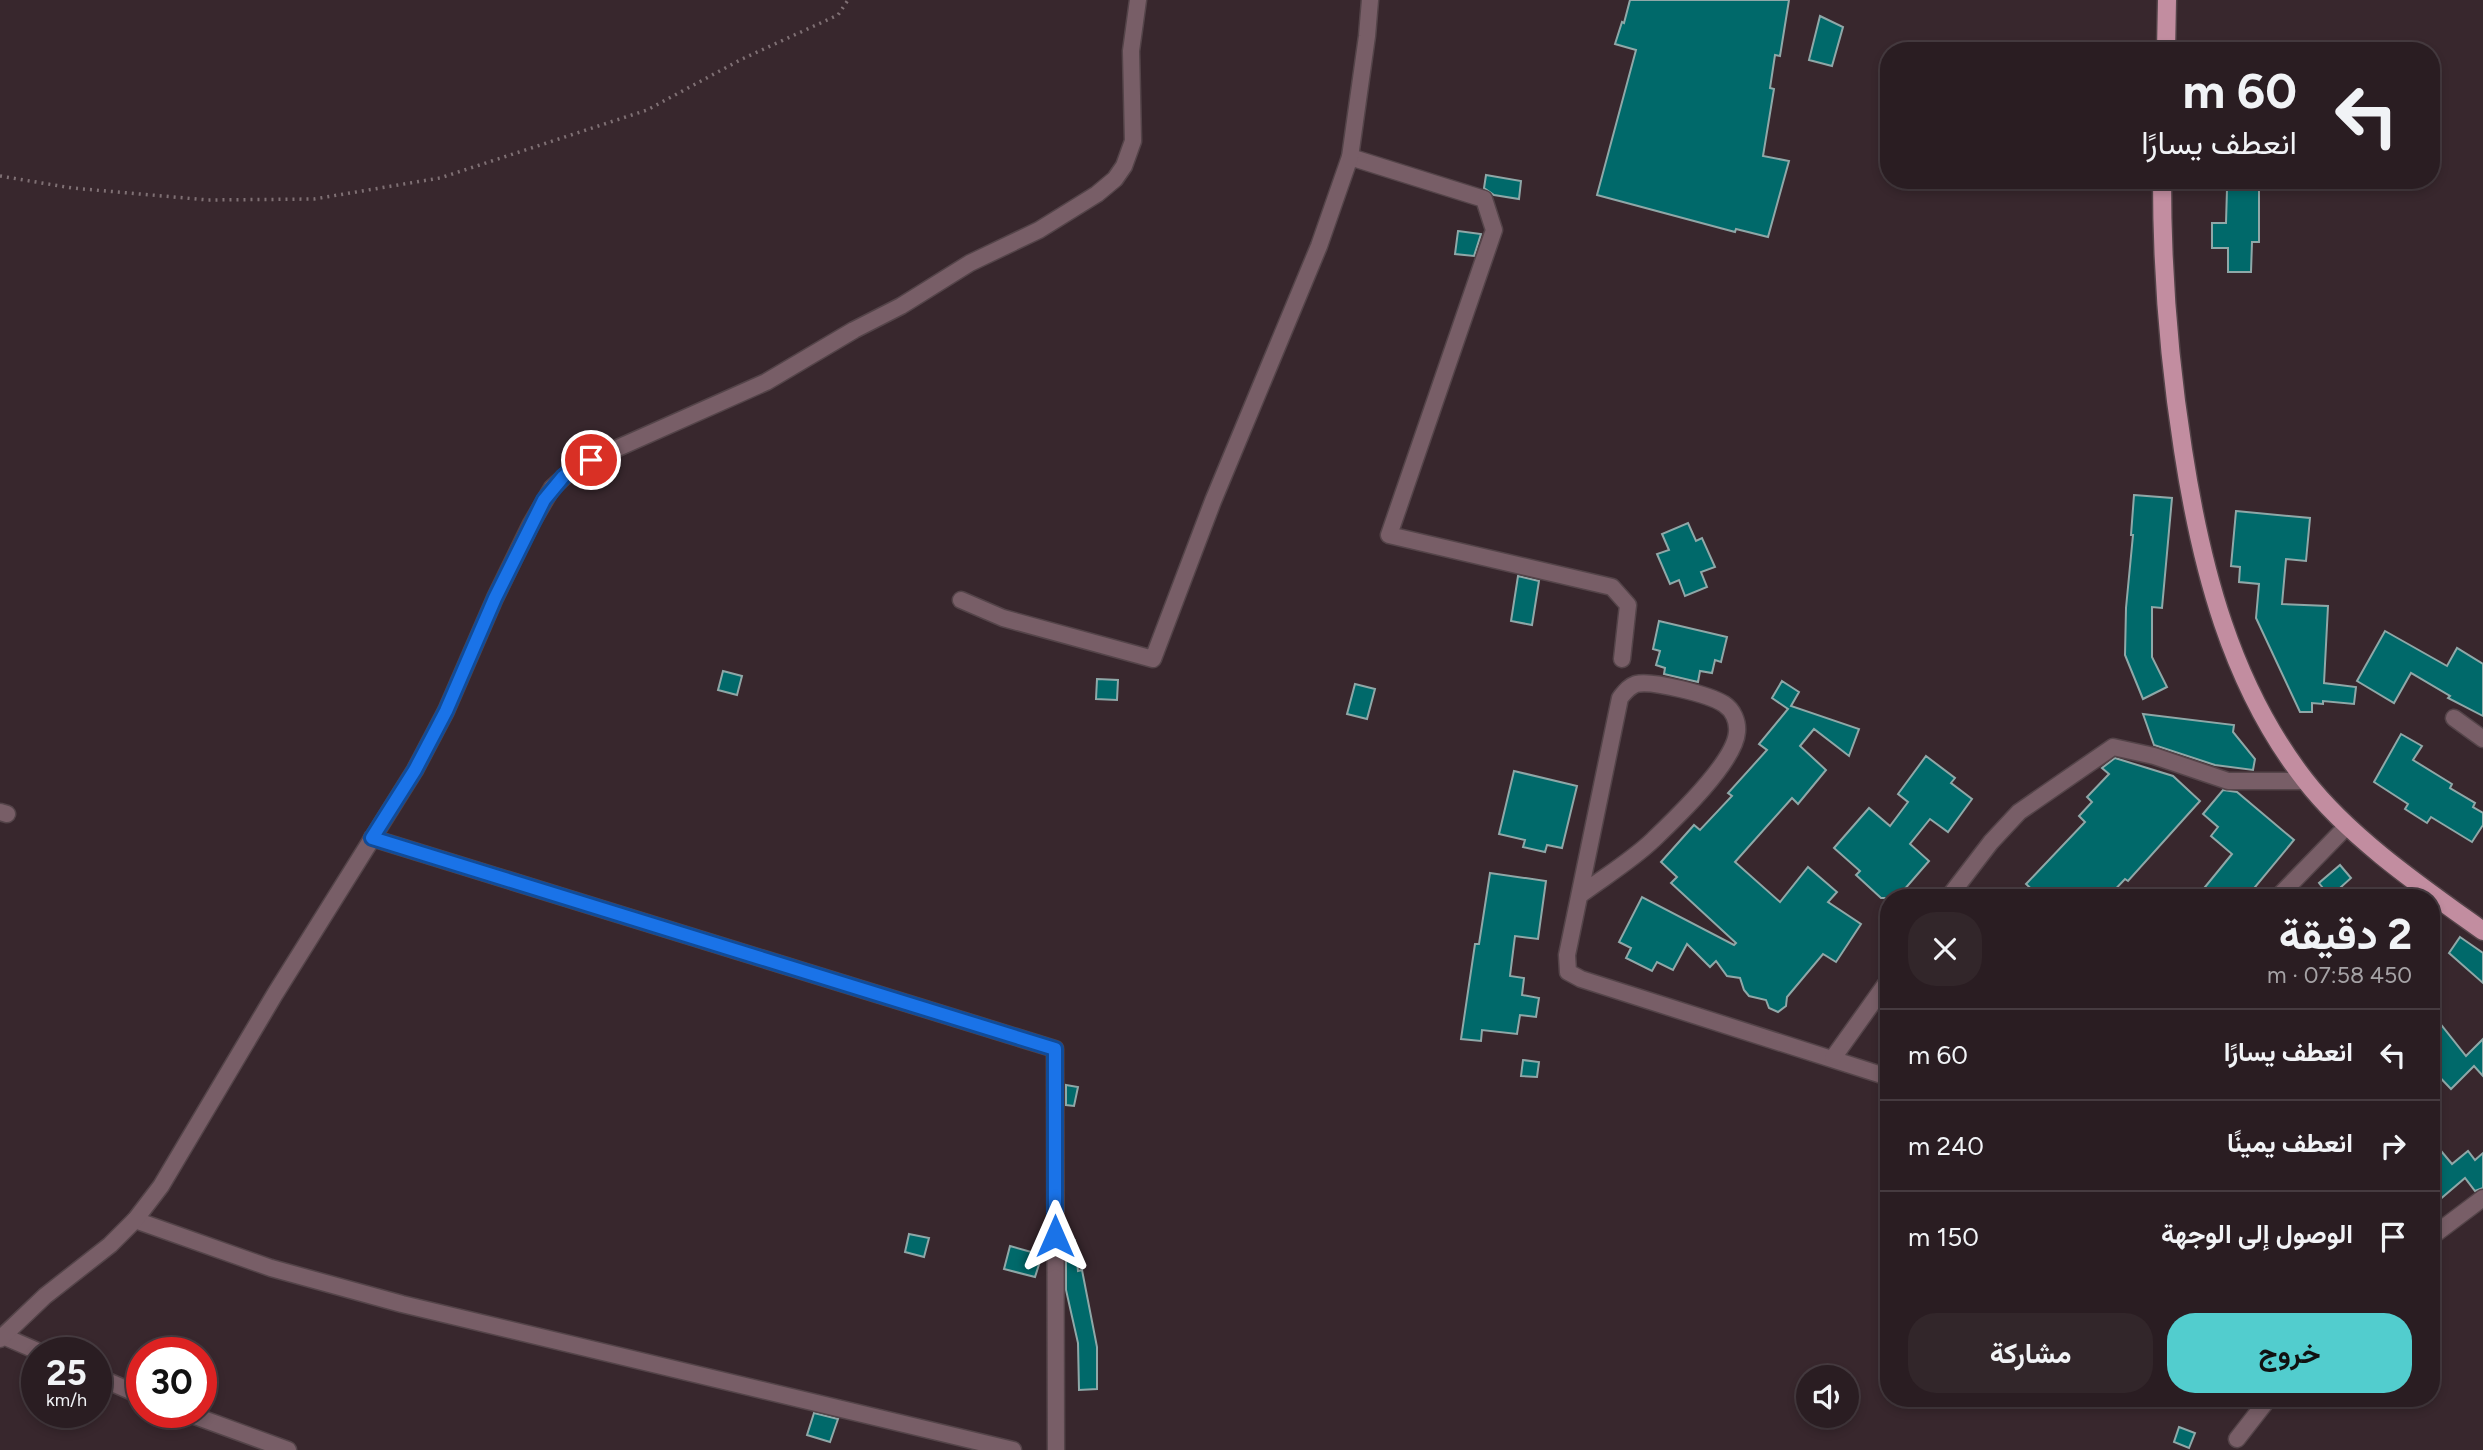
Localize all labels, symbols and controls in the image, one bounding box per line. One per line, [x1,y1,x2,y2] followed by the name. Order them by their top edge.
[2182,61,2297,120] text: 60 m
[2321,70,2412,161] icon: left
[2141,124,2297,162] text: انعطف يسارًا
[561,430,621,490] pin
[572,441,610,479] icon: arrive
[2279,909,2412,960] text: 2 دقيقة
[1908,912,1982,986] button: close
[2267,961,2412,989] text: 450 m · 07:58
[2224,1036,2353,1068] text: انعطف يسارًا
[2374,1036,2412,1074] icon: left
[1908,1039,1968,1071] text: 60 m
[2227,1127,2353,1159] text: انعطف يمينًا
[2374,1127,2412,1165] icon: right
[1908,1130,1984,1162] text: 240 m
[1018,1199,1092,1273] position arrow
[2161,1218,2353,1250] text: الوصول إلى الوجهة
[2374,1218,2412,1256] icon: arrive
[1908,1221,1979,1253] text: 150 m
[1908,1313,2153,1393] button: مشاركة
[2167,1313,2412,1393] button: خروج
[126,1337,217,1428] speed limit sign: 30
[46,1352,87,1394] text: 25
[1796,1365,1859,1428] map controls
[1796,1365,1859,1428] button: sound
[46,1389,87,1411] text: km/h

